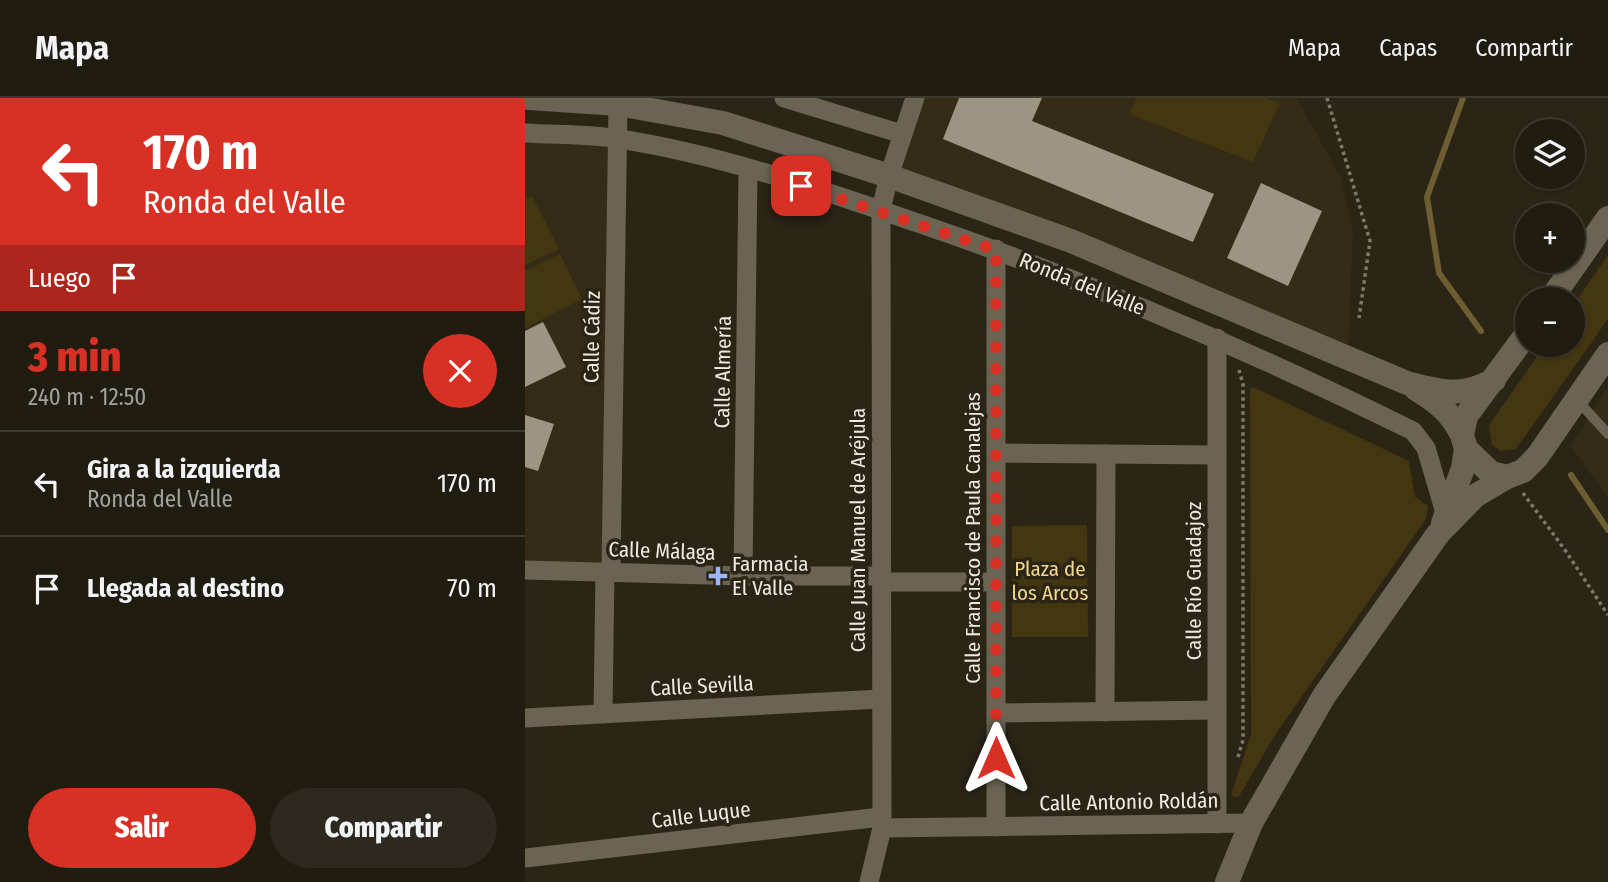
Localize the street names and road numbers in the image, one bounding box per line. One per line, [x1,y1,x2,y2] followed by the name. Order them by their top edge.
[1015,247,1149,321] street label: Ronda del Valle
[578,291,606,383] street label: Calle Cádiz
[709,315,737,429] street label: Calle Almería
[960,392,986,684] street label: Calle Francisco de Paula Canalejas
[845,408,871,652] street label: Calle Juan Manuel de Aréjula
[1181,502,1207,660] street label: Calle Río Guadajoz
[608,536,716,566] street label: Calle Málaga
[650,670,754,702] street label: Calle Sevilla
[1039,787,1219,817] street label: Calle Antonio Roldán
[650,796,752,834] street label: Calle Luque

